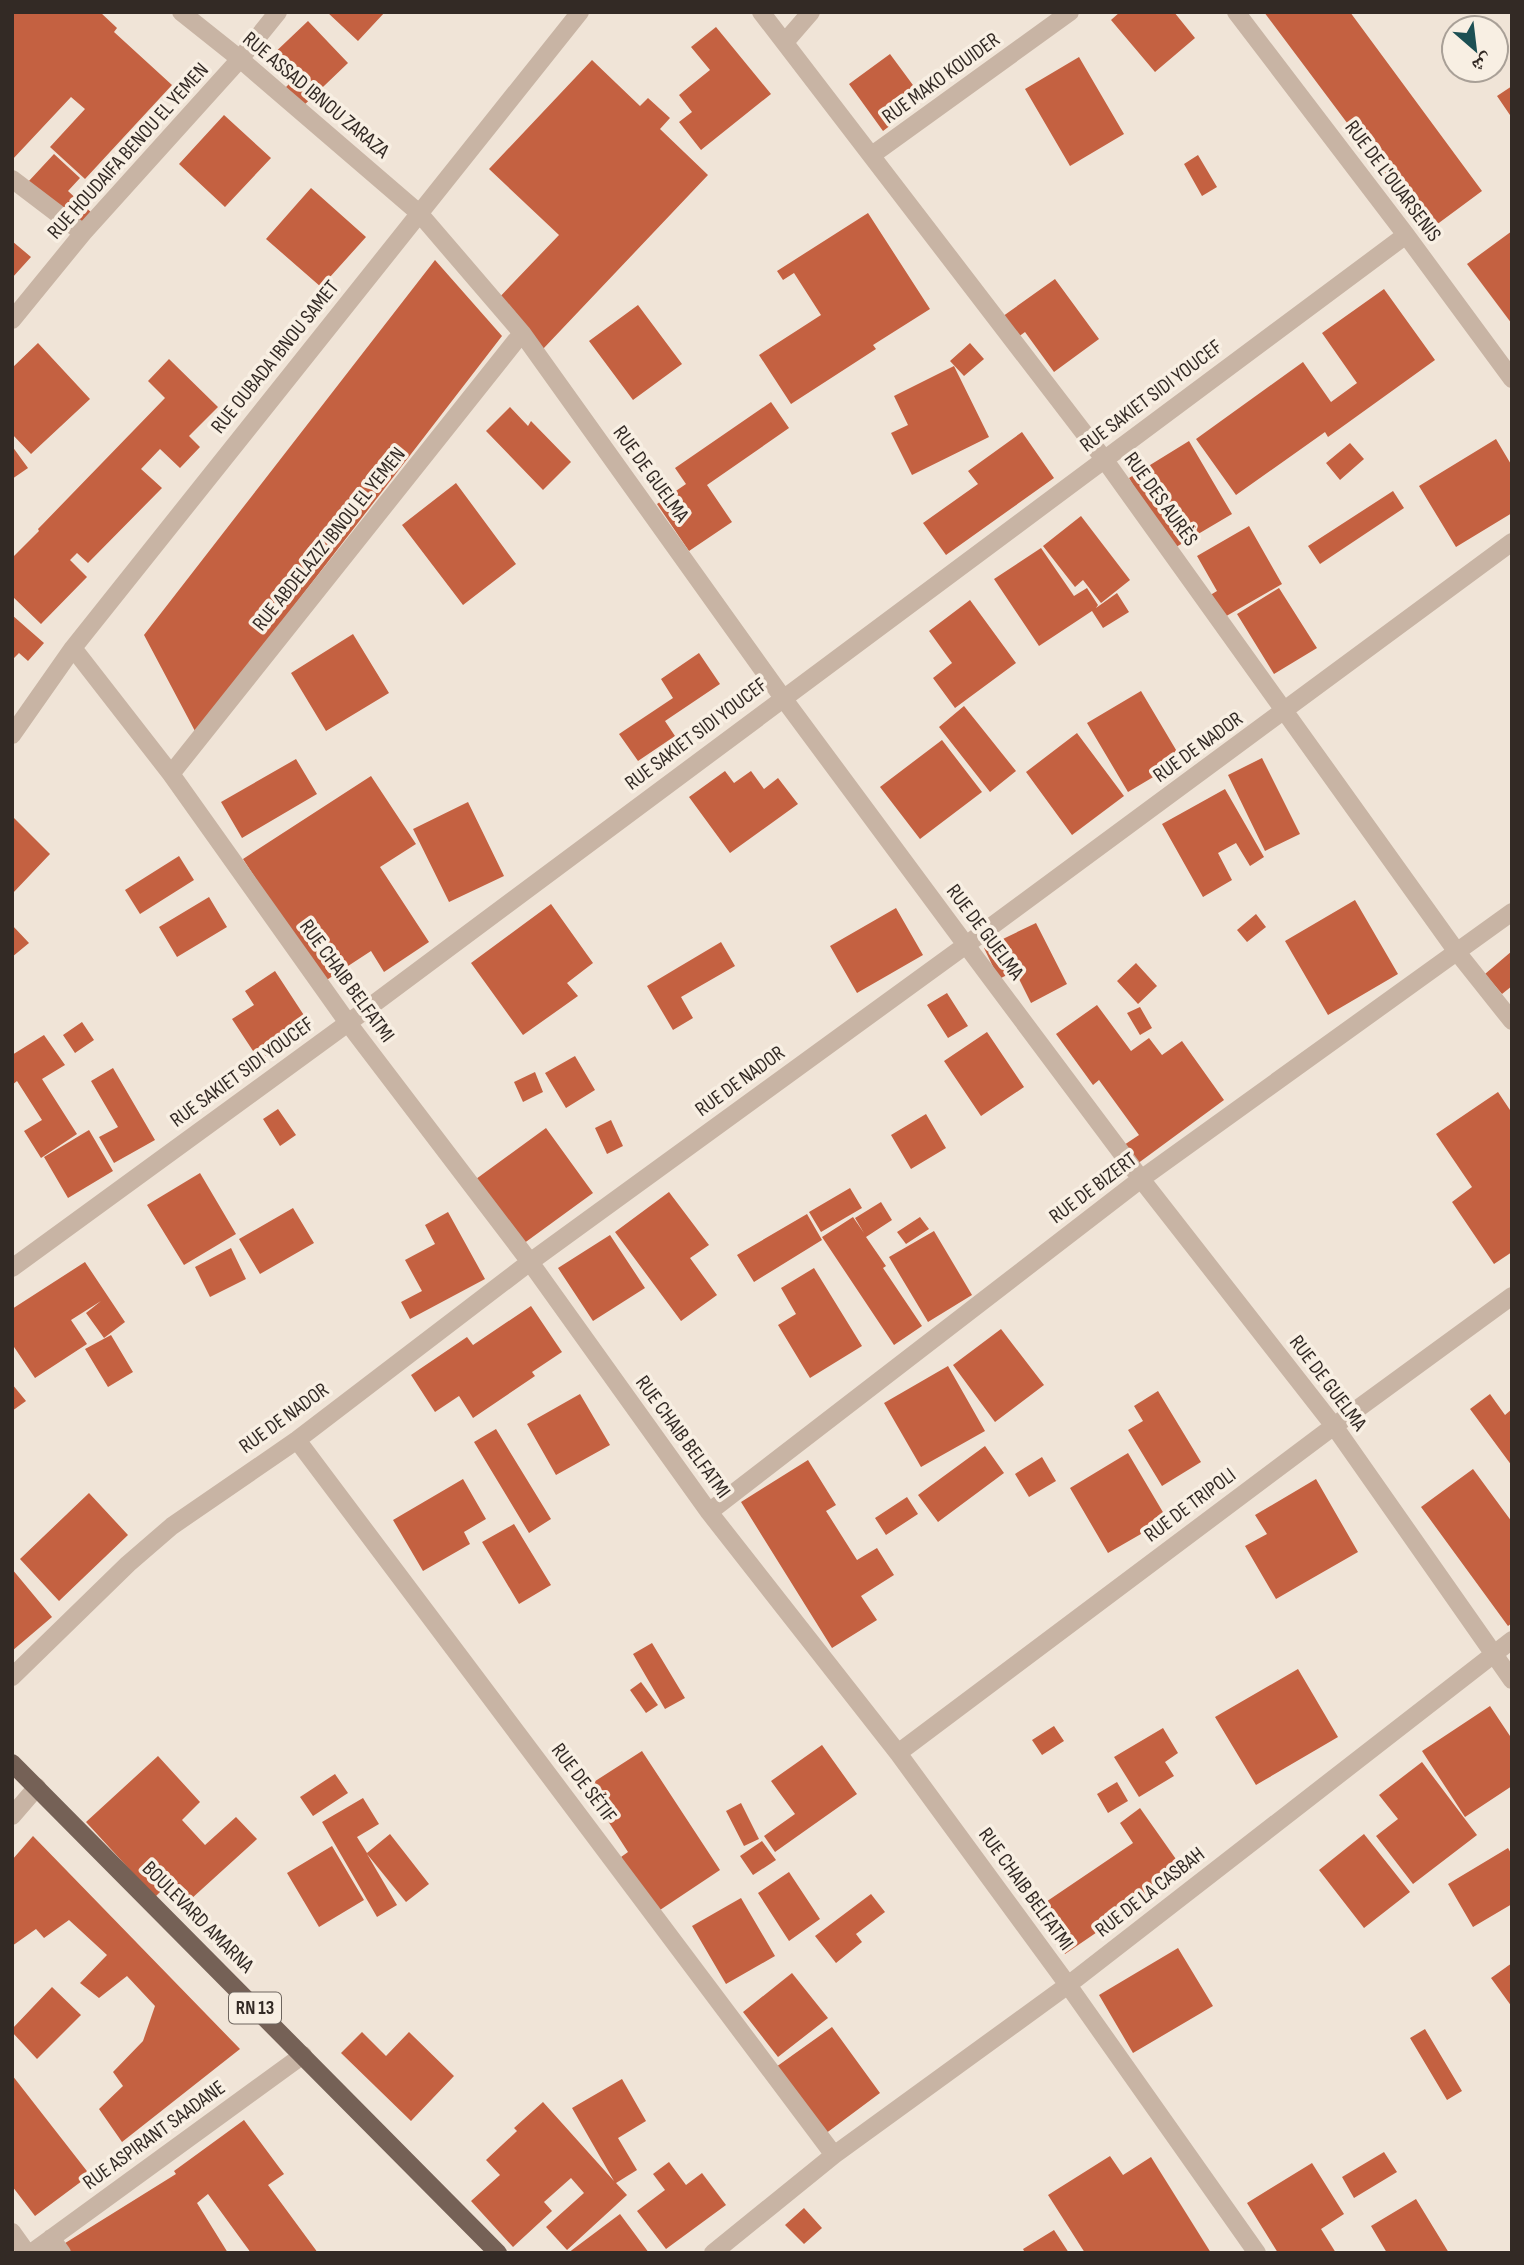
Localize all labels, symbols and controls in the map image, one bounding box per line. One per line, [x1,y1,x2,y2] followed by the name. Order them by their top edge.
[1440,14,1510,84] north arrow
[238,26,395,164] street label: RUE ASSAD IBNOU ZARAZA
[877,27,1005,129] street label: RUE MAKO KOUIDER
[1468,48,1497,78] text: ش
[42,58,214,244] street label: RUE HOUDAIFA BENOU EL YEMEN
[1339,116,1447,246] street label: RUE DE L'OUARSENIS
[206,275,345,438] street label: RUE OUBADA IBNOU SAMET
[1075,334,1227,458] street label: RUE SAKIET SIDI YOUCEF
[608,421,695,528] street label: RUE DE GUELMA
[247,442,411,636] street label: RUE ABDELAZIZ IBNOU EL YEMEN
[1119,447,1203,551] street label: RUE DES AURÈS
[620,672,772,796] street label: RUE SAKIET SIDI YOUCEF
[1148,706,1248,788] street label: RUE DE NADOR
[941,879,1030,985] street label: RUE DE GUELMA
[294,915,400,1047] street label: RUE CHAIB BELFATMI
[165,1011,319,1133] street label: RUE SAKIET SIDI YOUCEF
[690,1040,790,1122] street label: RUE DE NADOR
[1044,1147,1142,1229] street label: RUE DE BIZERT
[1284,1330,1373,1436] street label: RUE DE GUELMA
[630,1371,736,1503] street label: RUE CHAIB BELFATMI
[234,1377,334,1459] street label: RUE DE NADOR
[1139,1463,1241,1547] street label: RUE DE TRIPOLI
[546,1738,622,1828] street label: RUE DE SÉTIF
[973,1823,1079,1955] street label: RUE CHAIB BELFATMI
[1090,1842,1210,1942] street label: RUE DE LA CASBAH
[137,1856,260,1979] street label: BOULEVARD AMARNA
[229,1992,281,2024] road number: RN 13
[78,2075,230,2195] street label: RUE ASPIRANT SAADANE

